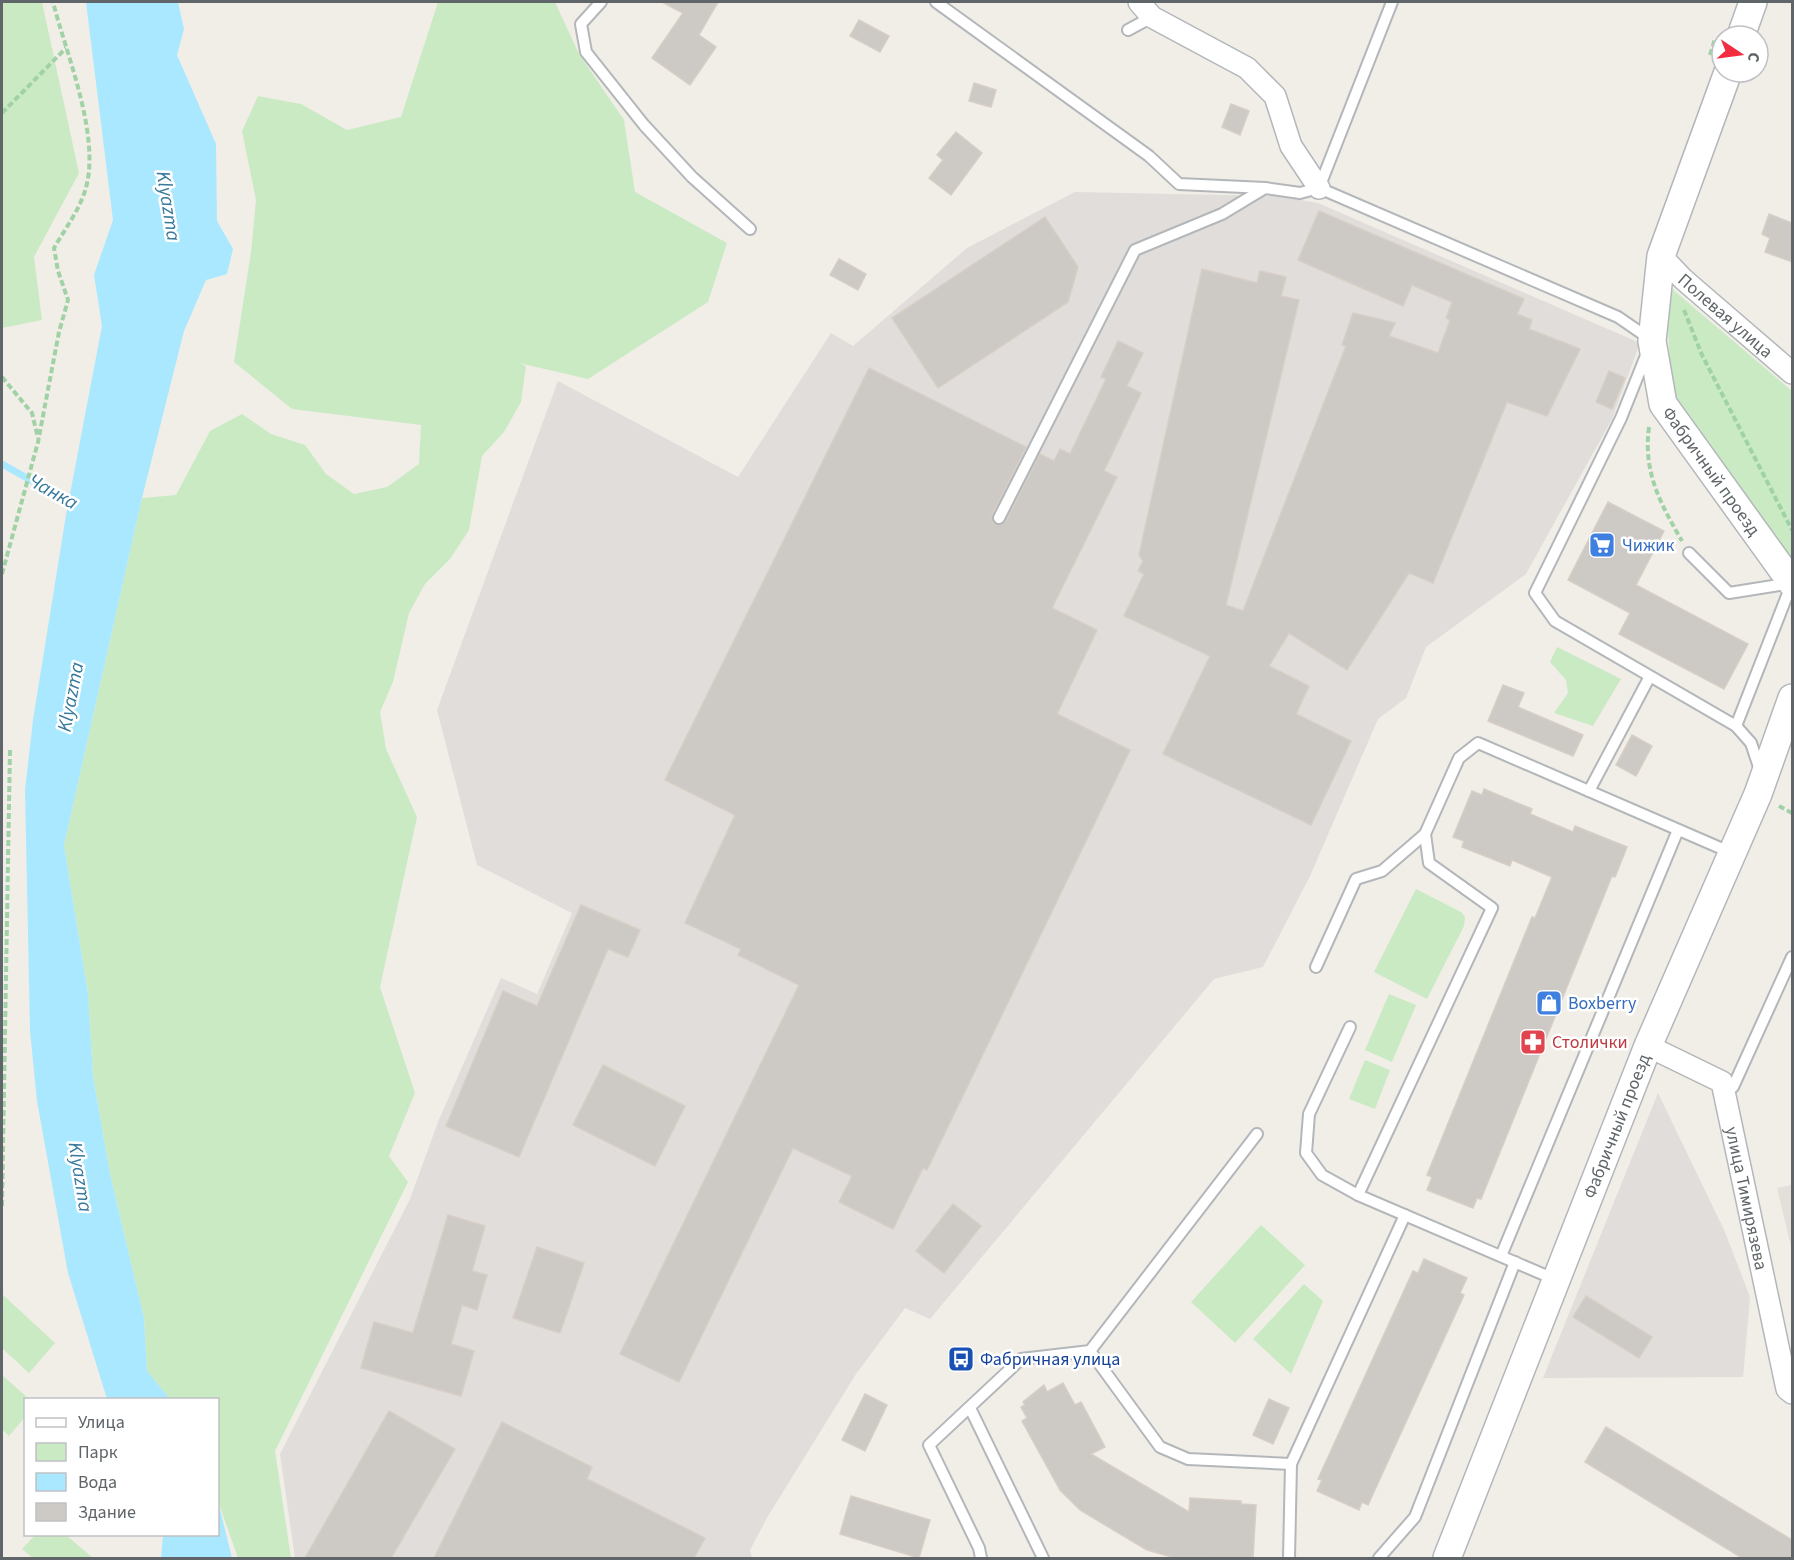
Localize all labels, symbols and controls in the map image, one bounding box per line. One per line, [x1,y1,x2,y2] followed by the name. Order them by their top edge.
[1710,24,1770,84] north arrow
[1742,50,1765,64] text: С
[149,169,187,243] water label: Klyazma
[1673,268,1778,364] street label: Полевая улица
[1656,402,1767,541] street label: Фабричный проезд
[23,467,83,517] water label: Чанка
[1587,530,1617,560] supermarket icon: Чижик
[1622,533,1674,558] place label: Чижик
[51,659,92,734] water label: Klyazma
[1534,988,1564,1018] shop icon: Boxberry
[1568,991,1637,1016] place label: Boxberry
[1518,1027,1548,1057] pharmacy icon: Столички
[1552,1030,1628,1055] place label: Столички
[1577,1050,1656,1202] street label: Фабричный проезд
[1719,1124,1774,1272] street label: улица Тимирязева
[61,1140,99,1214] water label: Klyazma
[946,1344,976,1374] bus stop icon: Фабричная улица
[980,1347,1120,1372] place label: Фабричная улица
[24,1398,219,1536] legend
[78,1410,125,1435] text: Улица
[78,1440,118,1465] text: Парк
[78,1470,117,1495] text: Вода
[78,1500,136,1525] text: Здание

